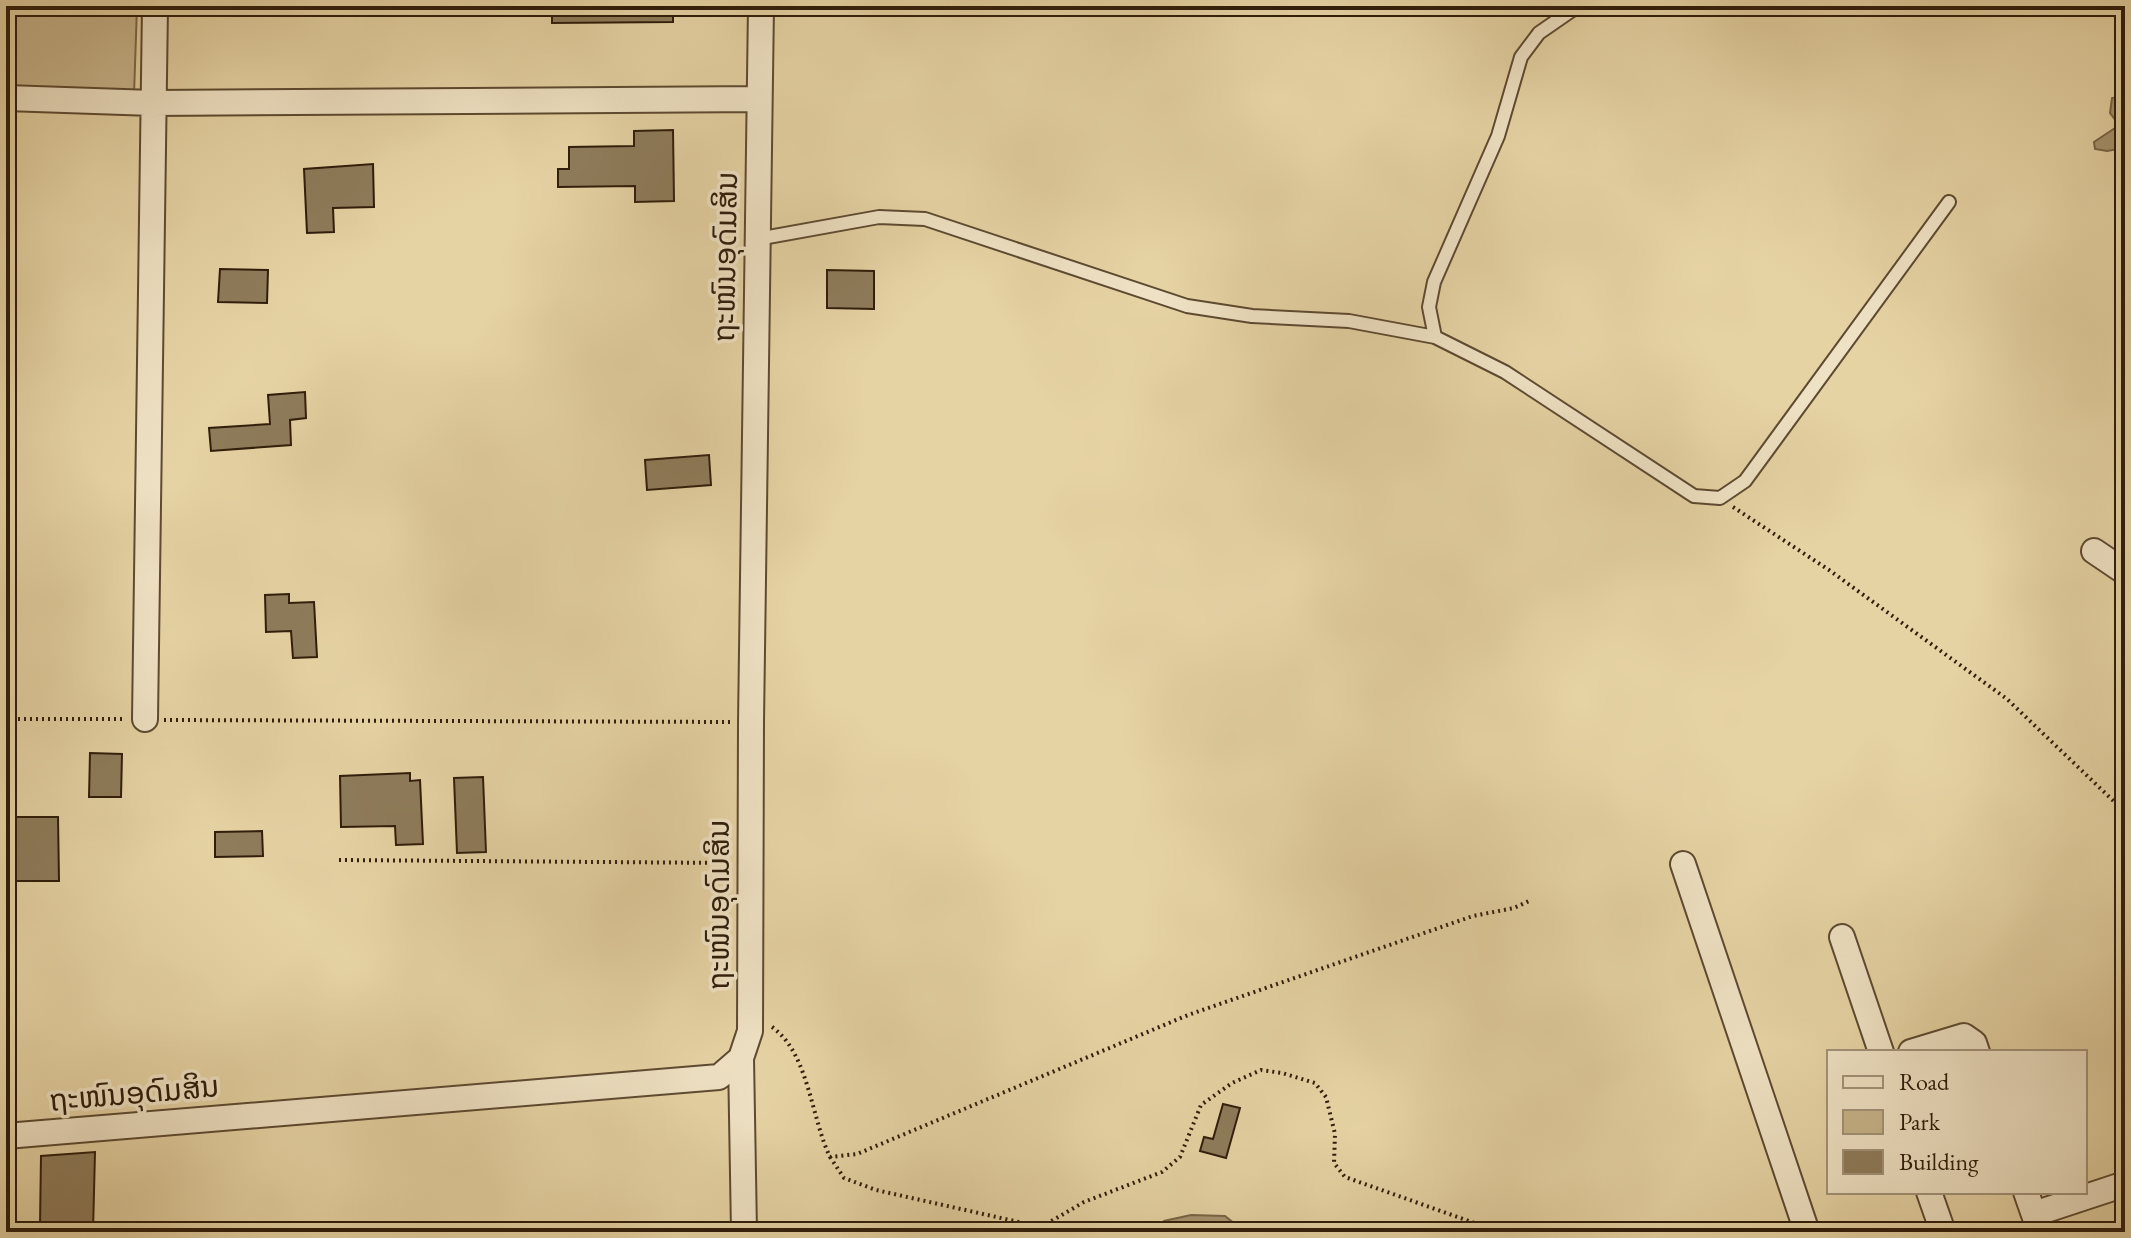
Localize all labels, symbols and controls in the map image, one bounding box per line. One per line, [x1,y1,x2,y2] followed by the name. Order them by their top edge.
[704,171,746,343] street label: ຖະໜົນອຸດົມສິນ
[699,820,738,990] street label: ຖະໜົນອຸດົມສິນ
[1827,1050,2087,1194] legend
[47,1066,221,1120] street label: ຖະໜົນອຸດົມສິນ
[1899,1066,1950,1097] text: Road
[1899,1106,1941,1137] text: Park
[1899,1146,1979,1177] text: Building

